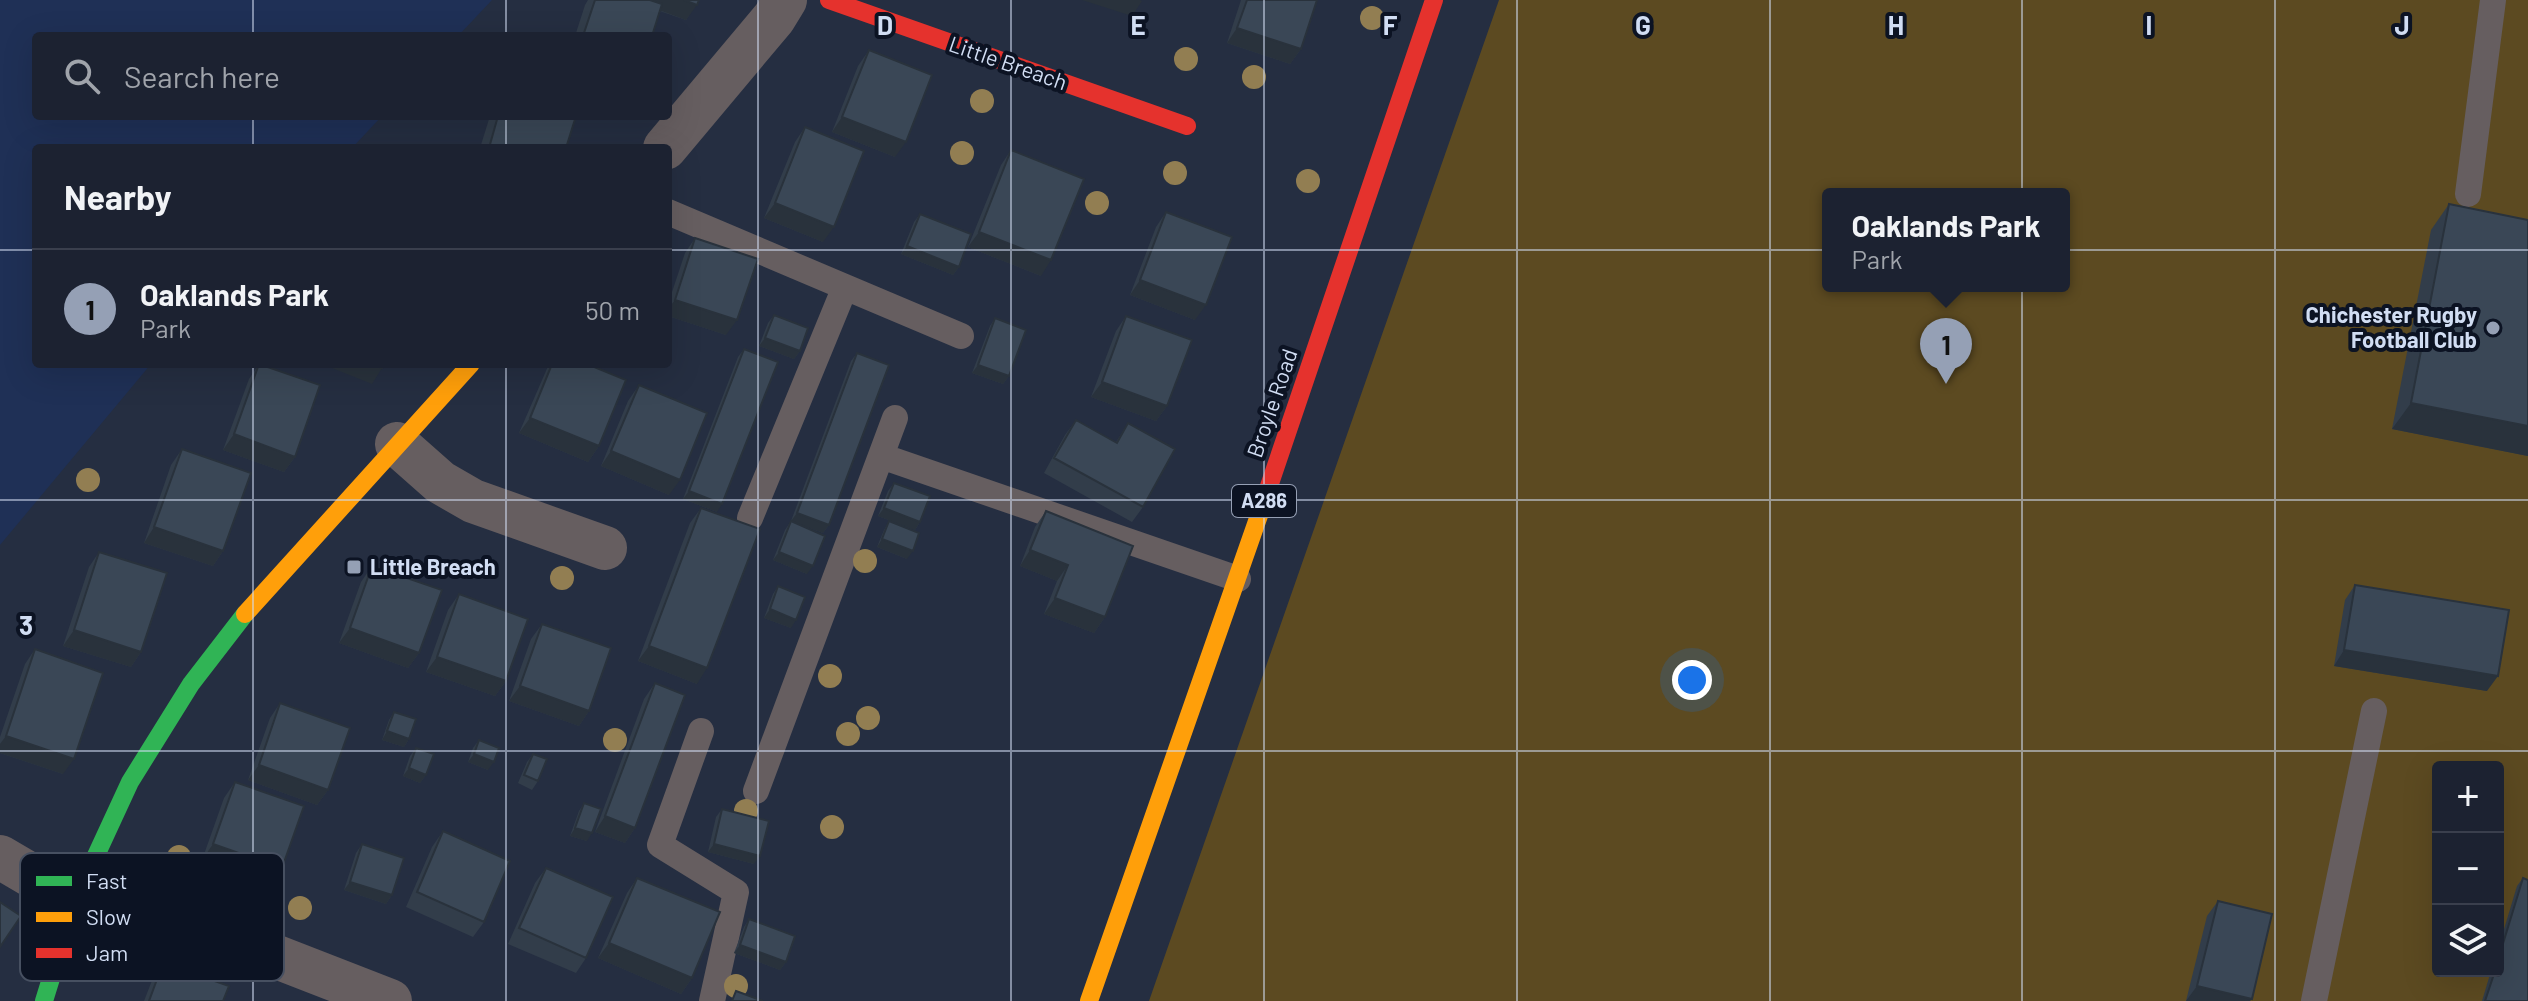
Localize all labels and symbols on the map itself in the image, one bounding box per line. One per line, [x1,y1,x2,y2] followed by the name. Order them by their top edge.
[877,9,893,40] text: D
[1130,9,1146,40] text: E
[1383,9,1398,40] text: F
[1635,9,1651,40] text: G
[1888,9,1904,40] text: H
[2146,9,2152,40] text: I
[2394,9,2410,40] text: J
[946,30,1071,94] street label: Little Breach
[2305,301,2477,352] place label: Chichester Rugby Football Club
[1920,318,1972,384] pin: 1
[2484,319,2502,337] marker: Chichester Rugby Football Club
[1240,345,1302,460] street label: Broyle Road
[1232,485,1296,517] road number: A286
[370,553,496,579] place label: Little Breach
[345,558,363,576] marker: Little Breach
[19,609,33,640] text: 3
[1672,660,1712,700] your location
[20,853,284,981] legend
[86,867,128,893] text: Fast
[86,903,131,929] text: Slow
[86,939,128,965] text: Jam

